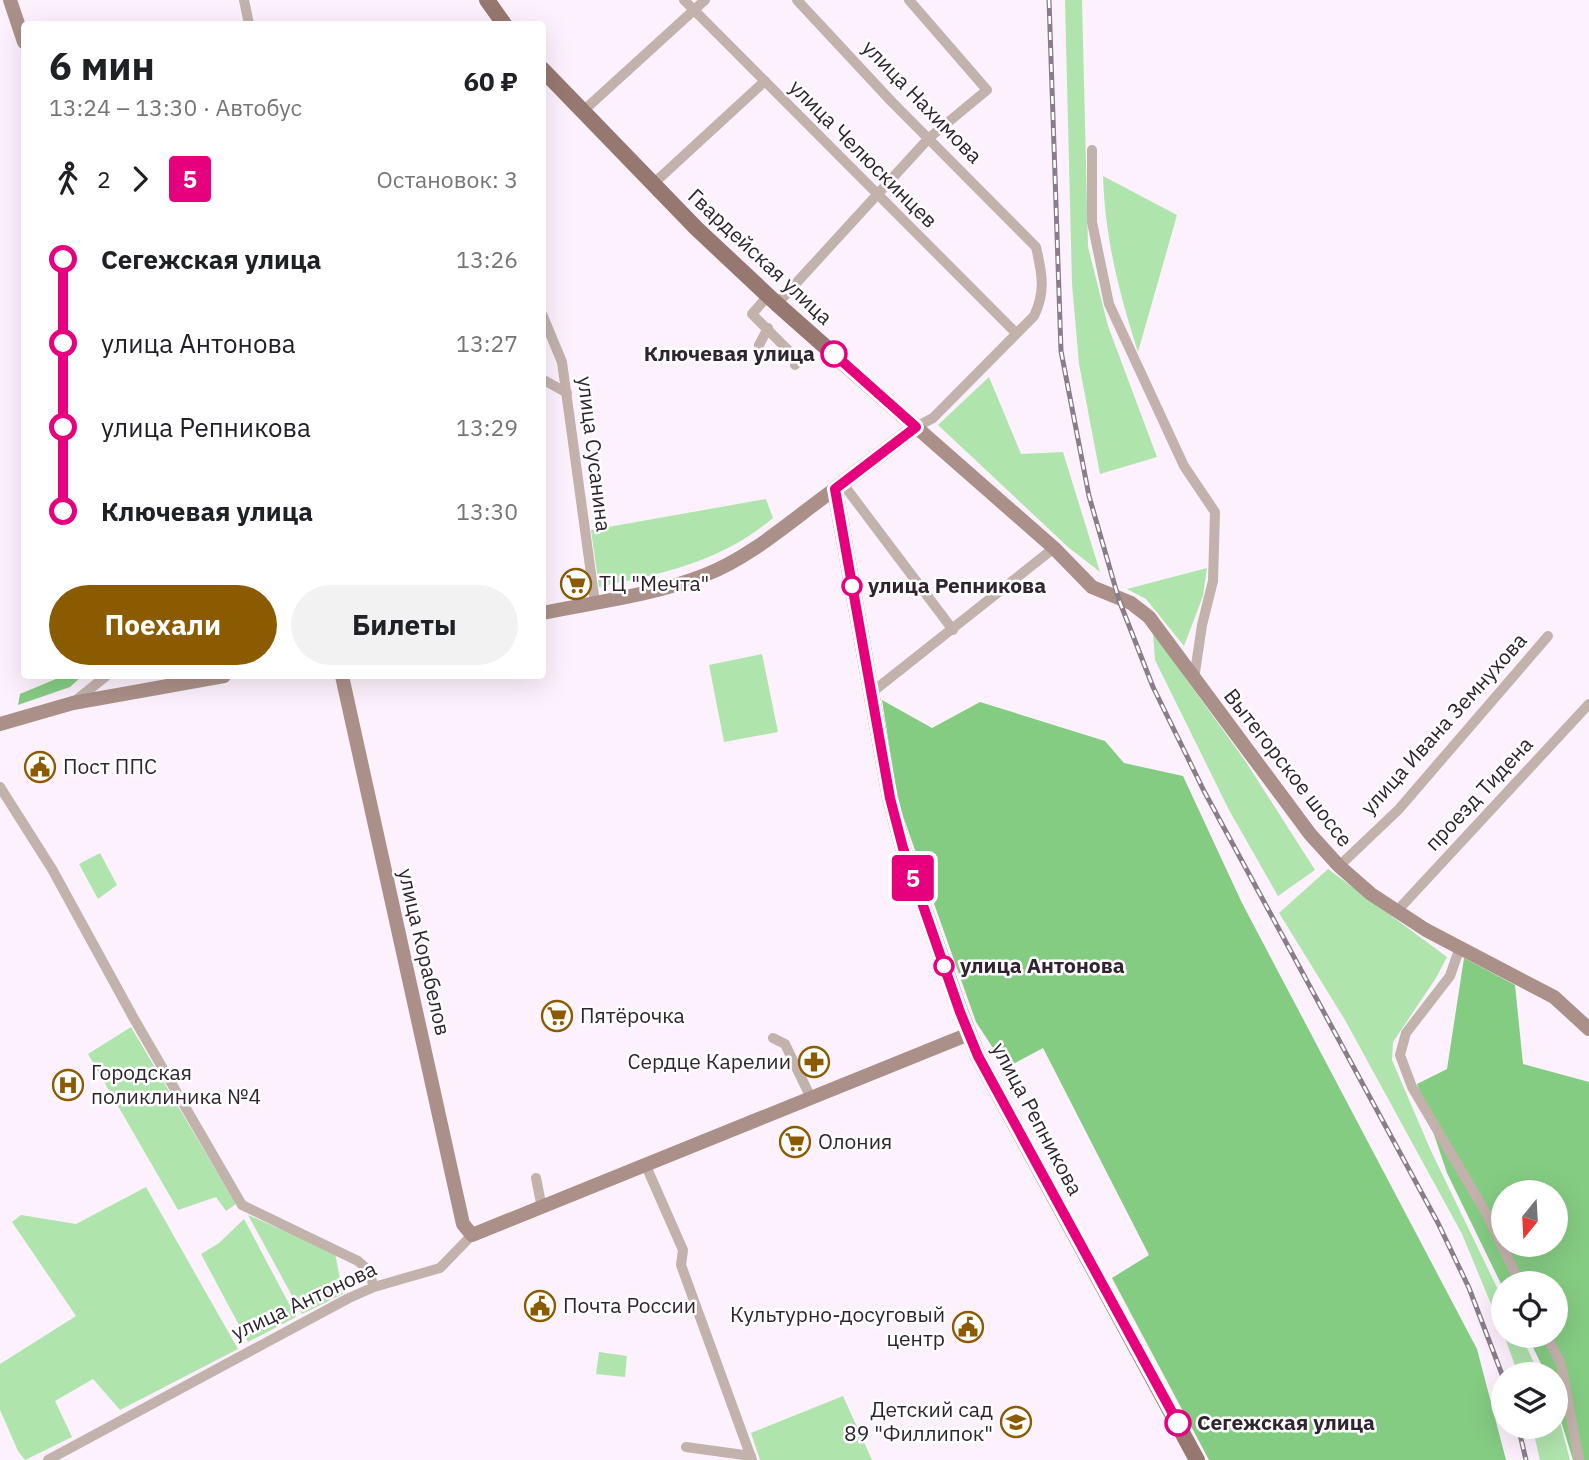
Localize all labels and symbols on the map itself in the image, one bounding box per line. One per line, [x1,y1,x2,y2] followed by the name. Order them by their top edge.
[857,33,989,169] street label: улица Нахимова
[783,73,944,234] street label: улица Челюскинцев
[682,182,839,331] street label: Гвардейская улица
[644,339,815,367] place label: Ключевая улица
[821,341,847,367] marker: Ключевая улица
[572,375,618,533] street label: улица Сусанина
[559,567,593,601] supermarket icon: ТЦ "Мечта"
[599,569,709,597] place label: ТЦ "Мечта"
[868,571,1046,599] place label: улица Репникова
[842,576,862,596] marker: улица Репникова
[1354,626,1533,820] street label: улица Ивана Земнухова
[1218,682,1359,852] street label: Вытегорское шоссе
[1418,730,1538,856] street label: проезд Тидена
[23,750,57,784] public building icon: Пост ППС
[63,752,157,780] place label: Пост ППС
[890,855,936,901] line badge: 5
[392,866,458,1038] street label: улица Корабелов
[960,951,1125,979] place label: улица Антонова
[934,956,954,976] marker: улица Антонова
[540,999,574,1033] supermarket icon: Пятёрочка
[580,1001,685,1029] place label: Пятёрочка
[986,1037,1090,1200] street label: улица Репникова
[797,1045,831,1079] pharmacy icon: Сердце Карелии
[627,1047,791,1075] place label: Сердце Карелии
[91,1058,261,1110] place label: Городская поликлиника №4
[51,1068,85,1102] hospital icon: Городская поликлиника №4
[778,1125,812,1159] supermarket icon: Олония
[818,1127,892,1155] place label: Олония
[1491,1180,1568,1256] north arrow
[226,1254,381,1346] street label: улица Антонова
[523,1289,557,1323] public building icon: Почта России
[563,1291,696,1319] place label: Почта России
[730,1300,945,1352] place label: Культурно-досуговый центр
[951,1310,985,1344] public building icon: Культурно-досуговый центр
[844,1395,993,1447] place label: Детский сад 89 "Филлипок"
[999,1405,1033,1439] school or university icon: Детский сад 89 "Филлипок"
[1197,1408,1375,1436] place label: Сегежская улица
[1165,1410,1191,1436] marker: Сегежская улица

